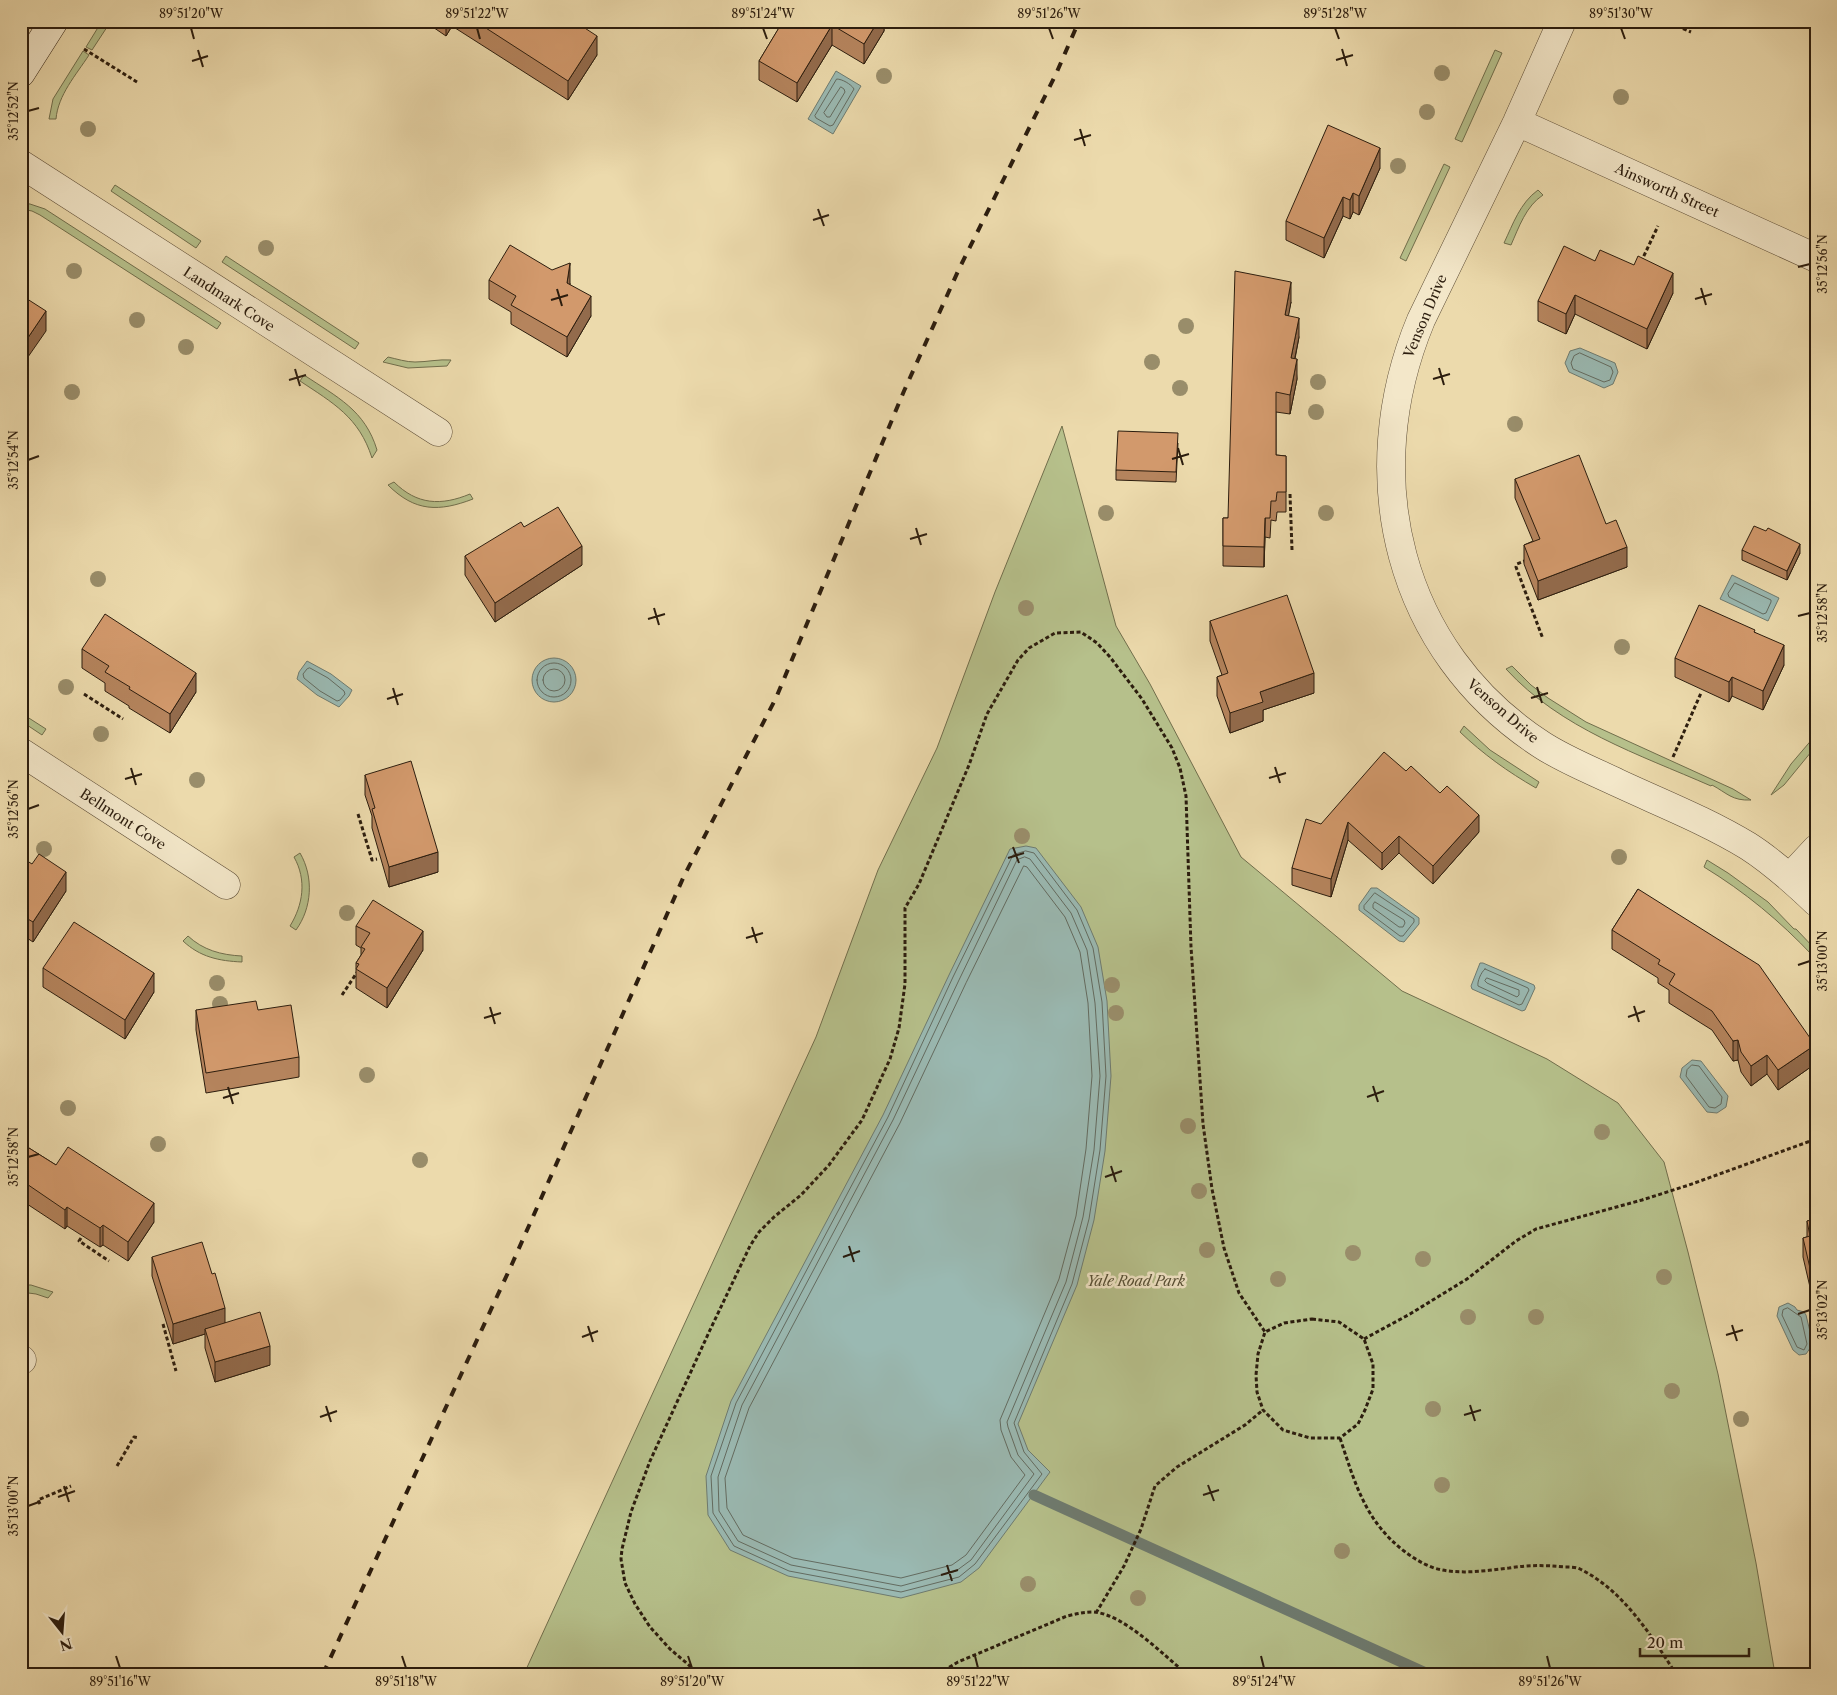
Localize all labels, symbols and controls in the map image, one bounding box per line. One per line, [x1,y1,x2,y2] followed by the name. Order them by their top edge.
[159,6,224,21] text: 89°51'20"W
[445,6,510,21] text: 89°51'22"W
[731,6,796,21] text: 89°51'24"W
[1017,6,1082,21] text: 89°51'26"W
[1303,6,1368,21] text: 89°51'28"W
[1589,6,1654,21] text: 89°51'30"W
[6,81,21,141] text: 35°12'52"N
[1611,159,1722,221] street label: Ainsworth Street
[1815,234,1830,294] text: 35°12'56"N
[180,263,278,335] street label: Landmark Cove
[1399,271,1451,361] street label: Venson Drive
[6,430,21,490] text: 35°12'54"N
[1815,583,1830,643] text: 35°12'58"N
[1463,674,1543,747] street label: Venson Drive
[6,779,21,839] text: 35°12'56"N
[77,784,170,854] street label: Bellmont Cove
[1815,930,1830,991] text: 35°13'00"N
[6,1127,21,1187] text: 35°12'58"N
[1087,1272,1186,1290] park label: Yale Road Park
[1815,1280,1830,1340] text: 35°13'02"N
[6,1475,21,1536] text: 35°13'00"N
[38,1608,88,1658] north arrow
[1640,1625,1748,1657] scale bar
[1647,1633,1683,1652] text: 20 m
[57,1634,74,1655] text: N
[89,1674,152,1689] text: 89°51'16"W
[375,1674,438,1689] text: 89°51'18"W
[660,1674,725,1689] text: 89°51'20"W
[946,1674,1011,1689] text: 89°51'22"W
[1232,1674,1297,1689] text: 89°51'24"W
[1518,1674,1583,1689] text: 89°51'26"W

